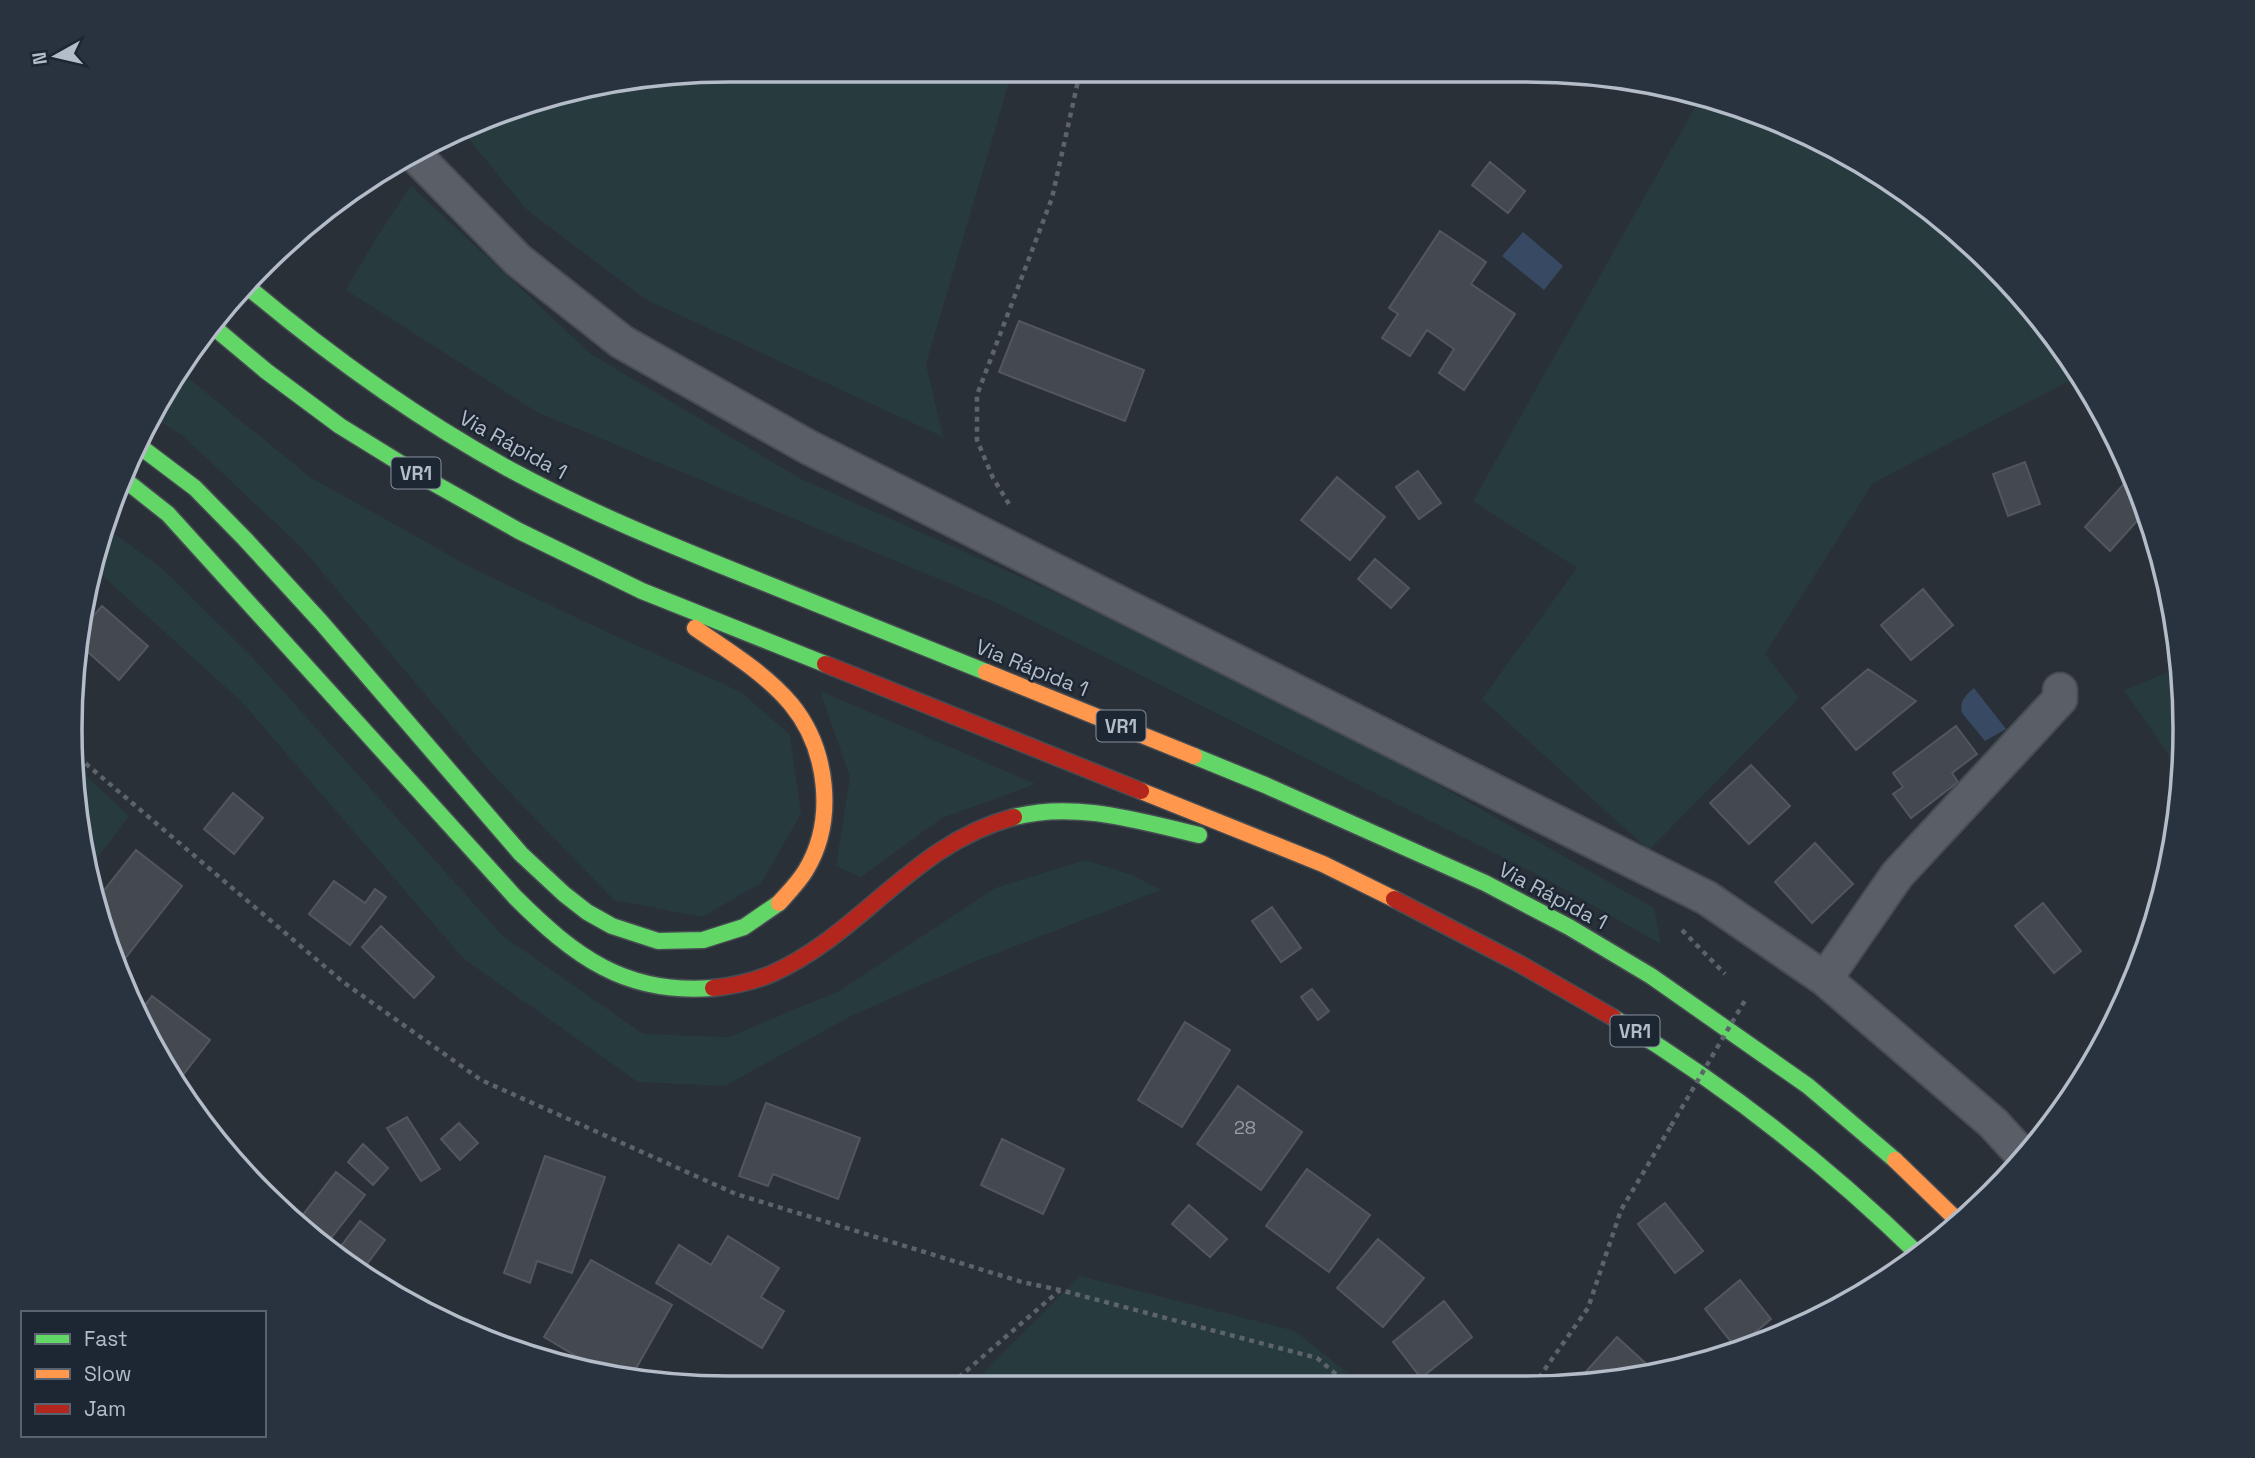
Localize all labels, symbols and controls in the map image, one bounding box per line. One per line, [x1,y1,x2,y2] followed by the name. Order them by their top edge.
[21,21,91,91] north arrow
[26,50,53,66] text: N
[454,404,572,485] street label: Via Rápida 1
[392,458,440,488] road number: VR1
[972,633,1093,702] street label: Via Rápida 1
[1096,710,1146,741] road number: VR1
[1494,856,1612,936] street label: Via Rápida 1
[1610,1015,1660,1046] road number: VR1
[1234,1116,1256,1139] house number: 28
[21,1311,266,1437] legend
[84,1325,128,1352] text: Fast
[84,1360,132,1387] text: Slow
[84,1395,126,1422] text: Jam

